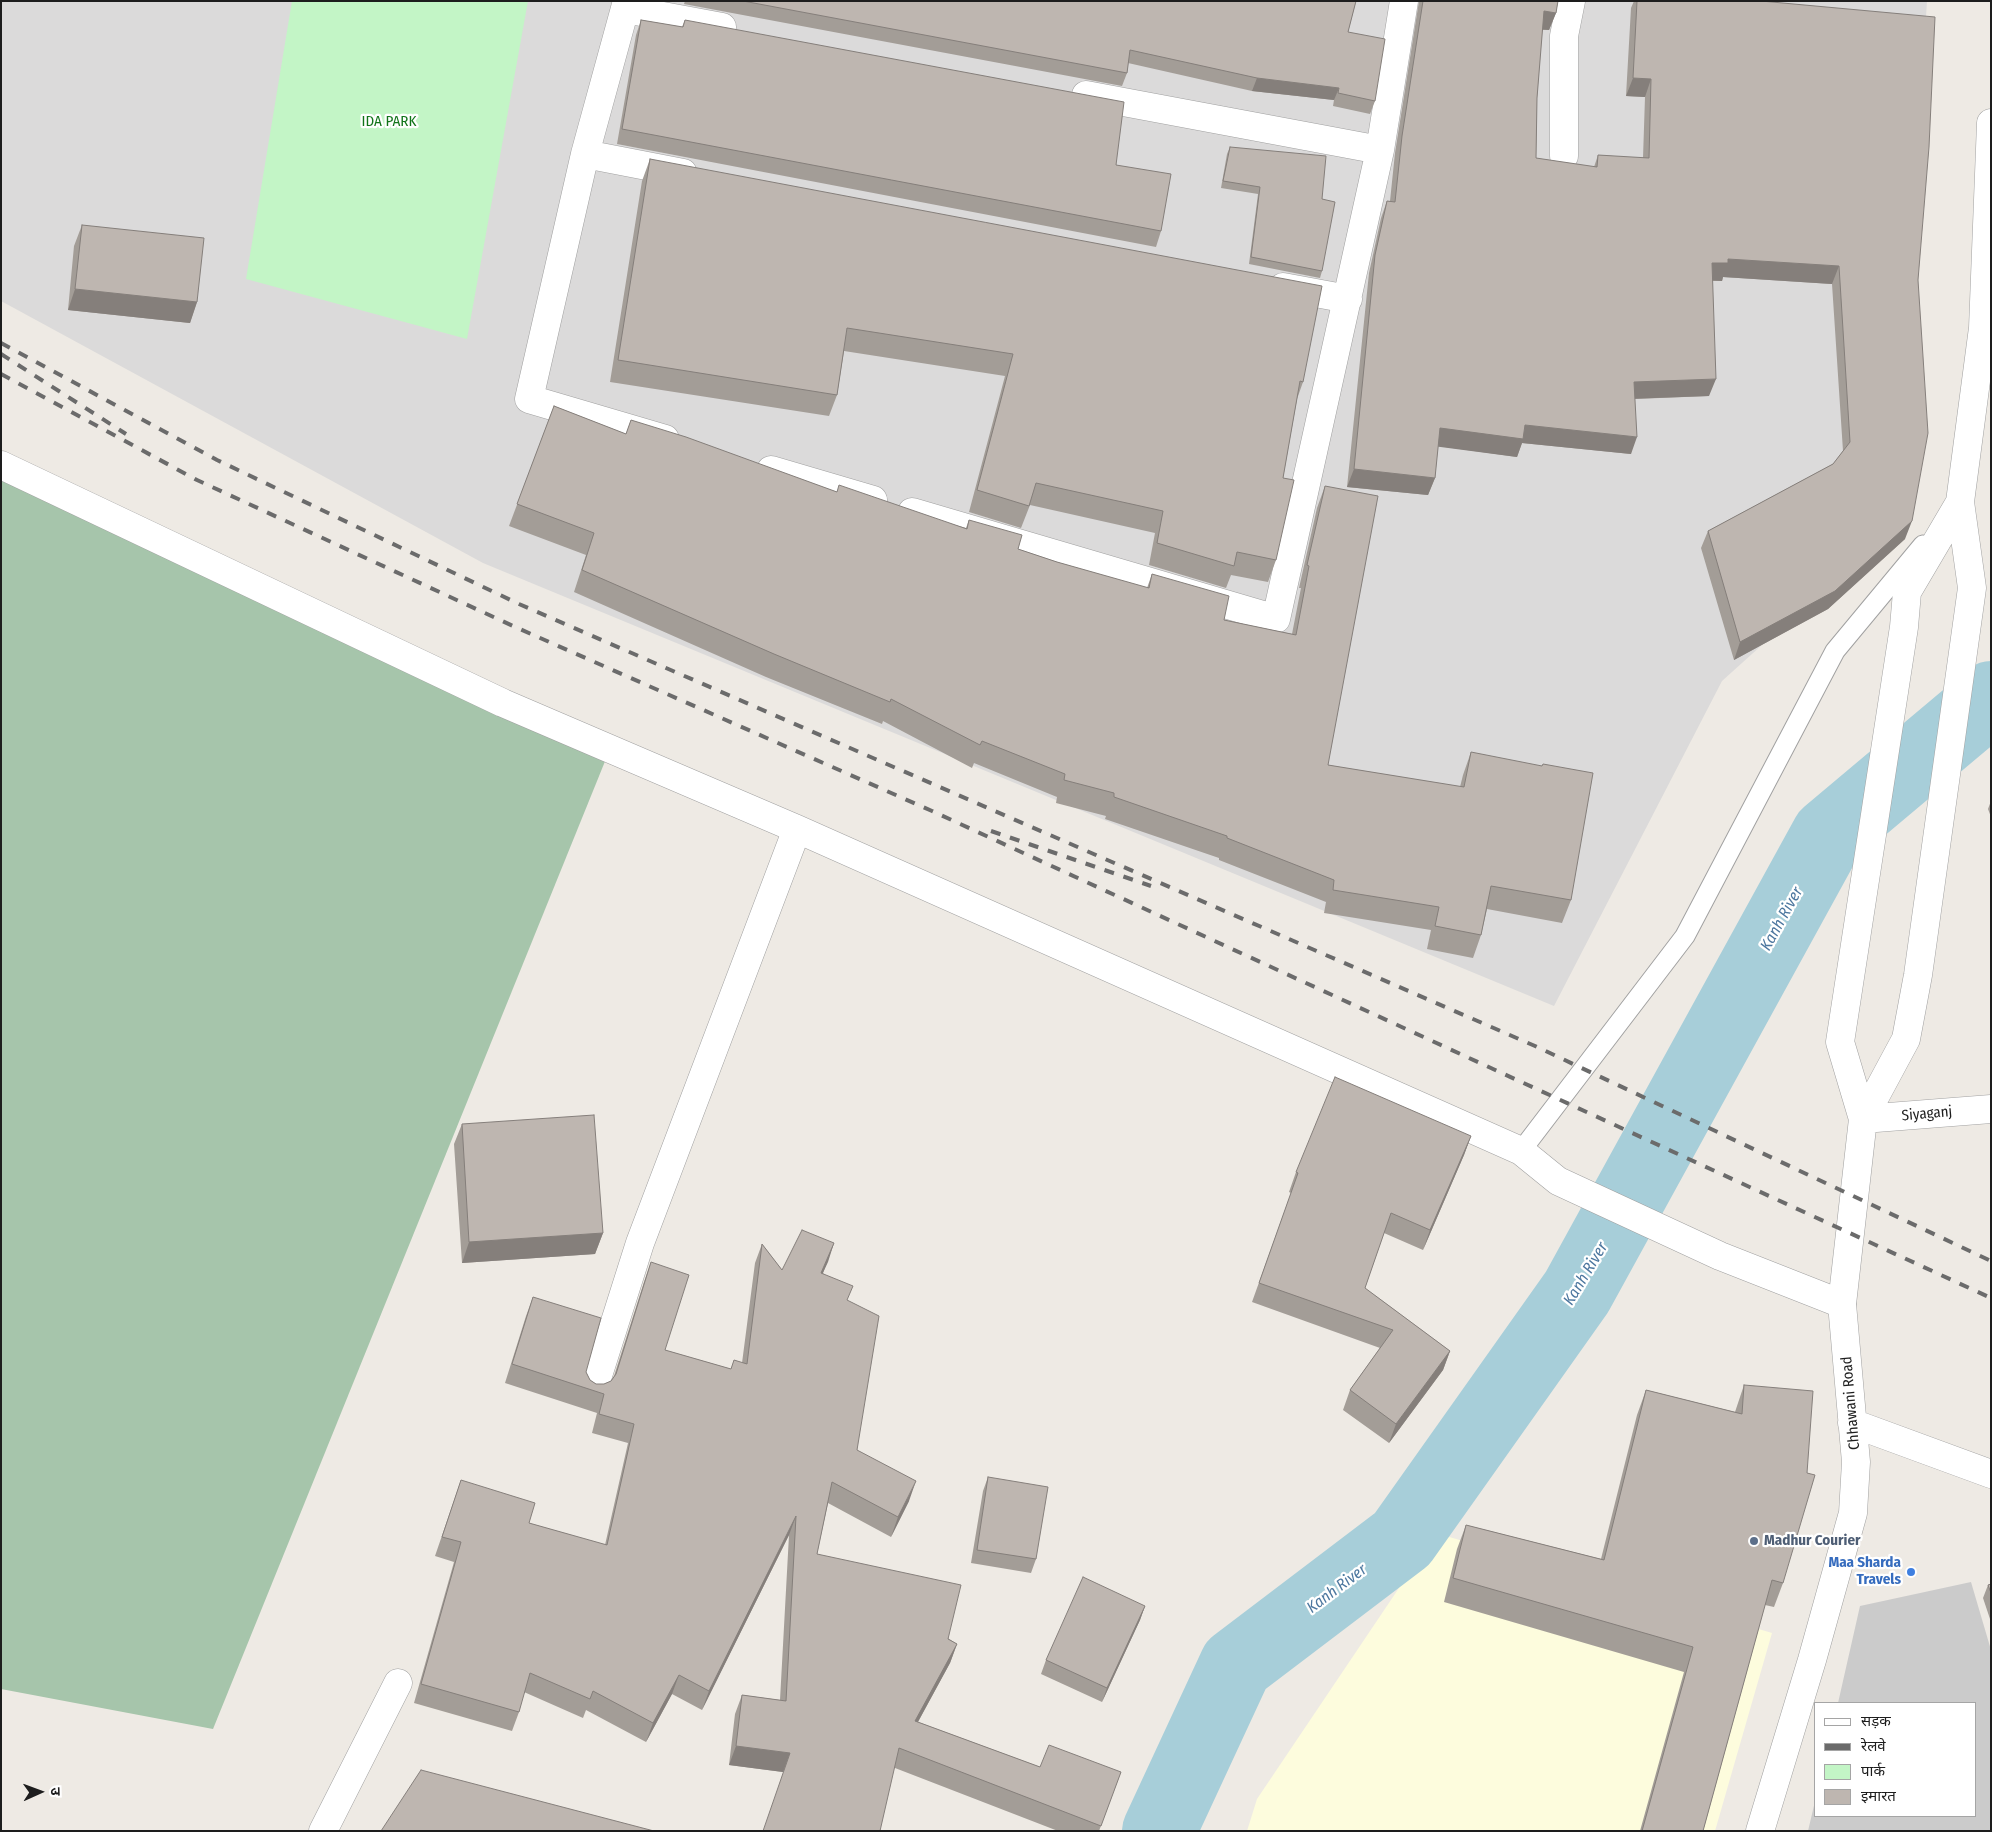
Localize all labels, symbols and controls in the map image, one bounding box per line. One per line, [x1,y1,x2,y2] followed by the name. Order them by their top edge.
[362,113,416,131] park label: IDA PARK
[1757,884,1807,954] water label: Kanh River
[1901,1103,1953,1125] street label: Siyaganj
[1560,1239,1612,1309] water label: Kanh River
[1838,1355,1864,1451] street label: Chhawani Road
[1764,1532,1861,1550] place label: Madhur Courier
[1748,1535,1760,1547] marker: Madhur Courier
[1828,1554,1901,1589] place label: Maa Sharda Travels
[1303,1560,1371,1618] water label: Kanh River
[1905,1566,1917,1578] marker: Maa Sharda Travels
[1814,1702,1977,1817] legend
[1861,1712,1891,1730] text: सड़क
[1861,1737,1886,1755] text: रेलवे
[1861,1762,1885,1780] text: पार्क
[15,1767,65,1817] north arrow
[47,1787,64,1796] text: उ
[1861,1787,1896,1805] text: इमारत

